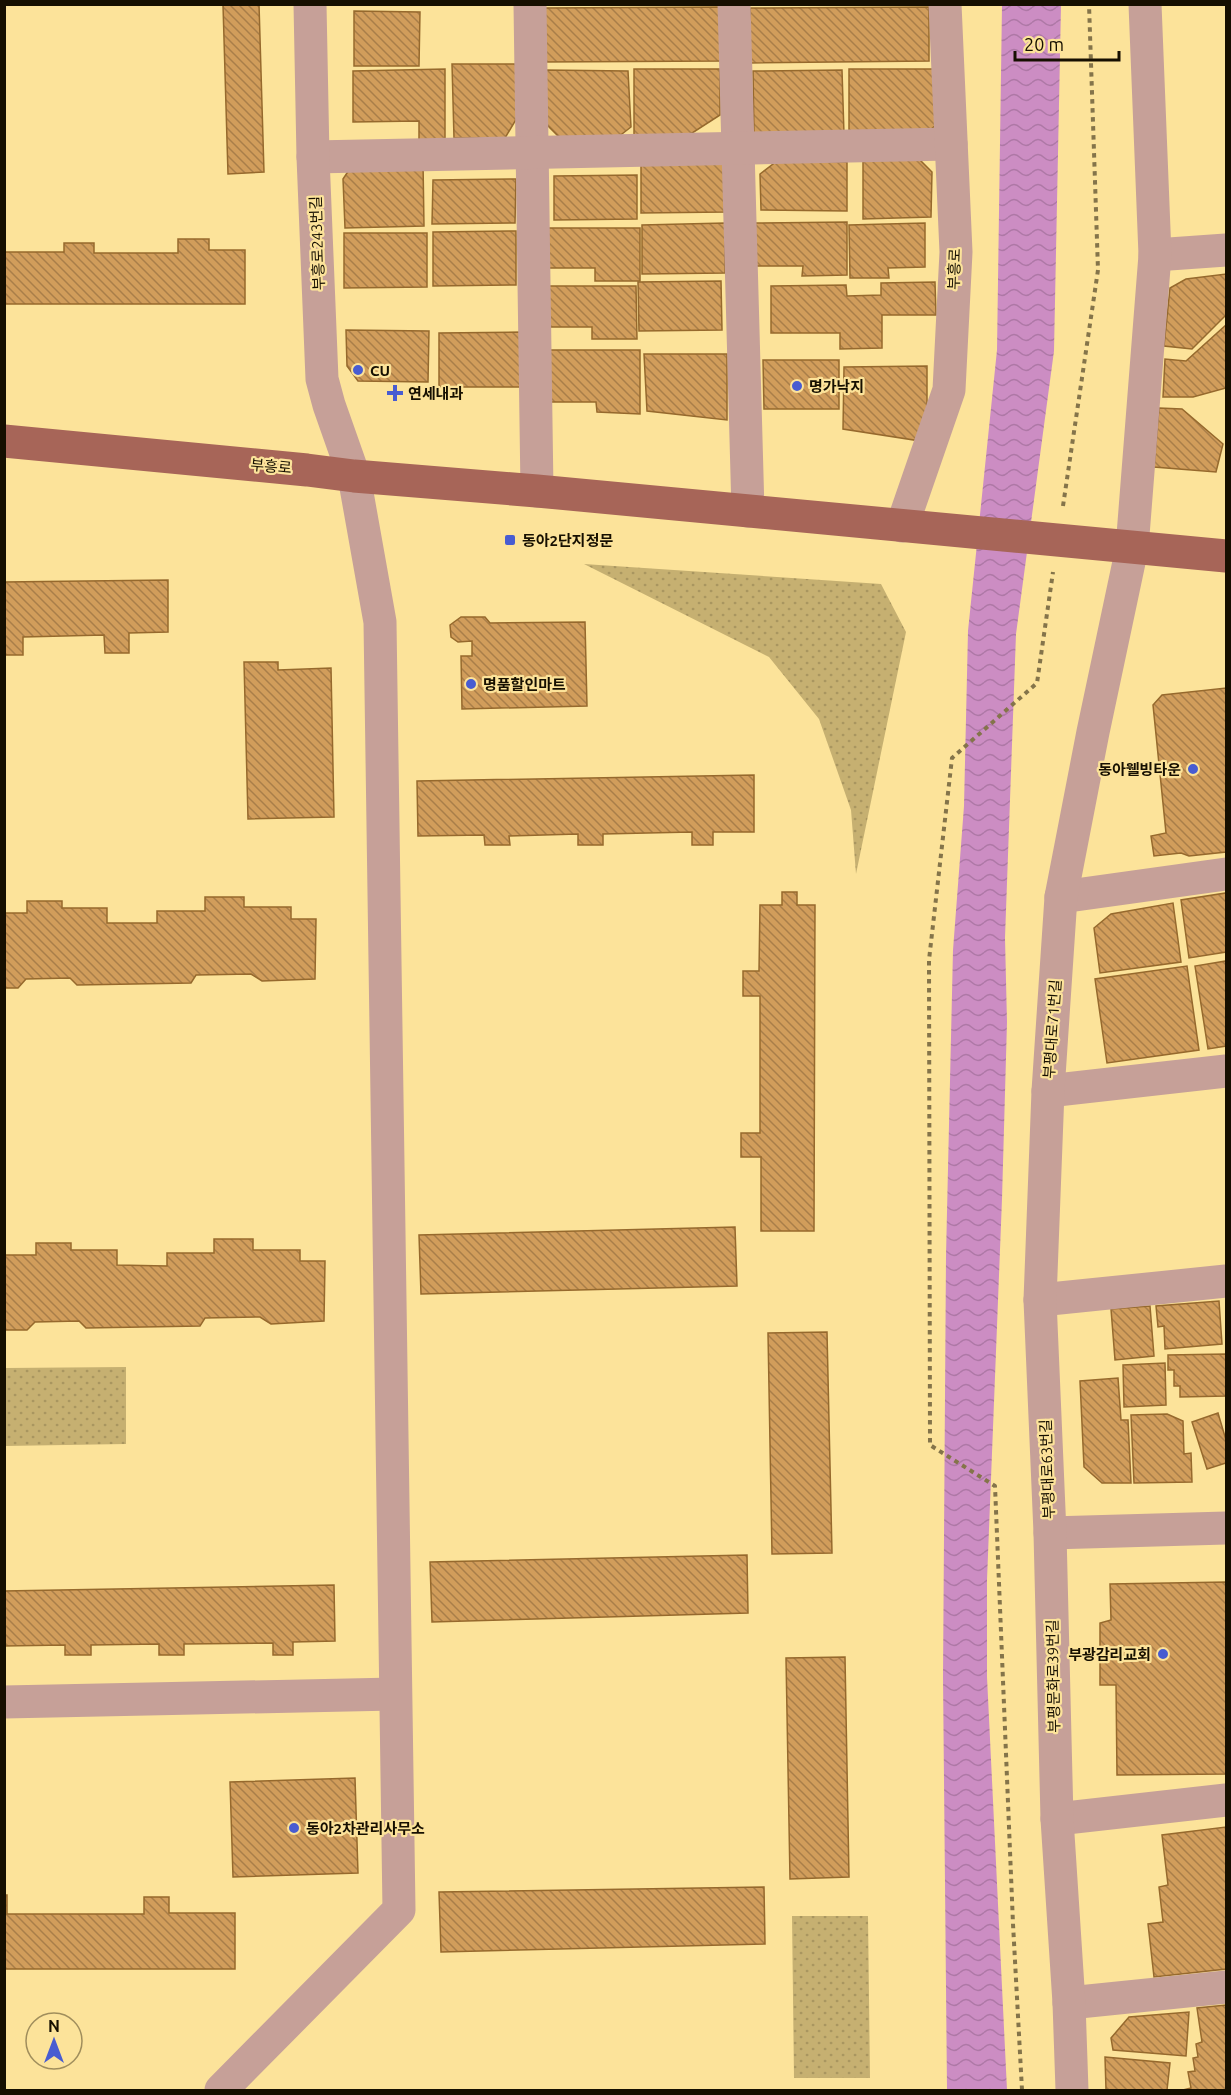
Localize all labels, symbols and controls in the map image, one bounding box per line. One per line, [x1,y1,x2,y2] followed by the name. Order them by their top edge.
[1015,24,1118,62] scale bar
[1024,34,1064,54] text: 20 m
[307,196,327,290] street label: 부흥로243번길
[945,248,963,290] street label: 부흥로
[370,362,390,379] place label: CU
[351,363,365,377] marker: CU
[809,378,864,395] place label: 명가낙지
[790,379,804,393] marker: 명가낙지
[386,384,404,402] marker: 연세내과
[408,385,463,402] place label: 연세내과
[250,456,292,476] street label: 부흥로
[522,532,613,549] place label: 동아2단지정문
[503,533,517,547] marker: 동아2단지정문
[483,676,566,693] place label: 명품할인마트
[464,677,478,691] marker: 명품할인마트
[1098,761,1181,778] place label: 동아웰빙타운
[1186,762,1200,776] marker: 동아웰빙타운
[1040,979,1064,1079] street label: 부평대로71번길
[1037,1419,1057,1519] street label: 부평대로63번길
[1044,1619,1062,1733] street label: 부평문화로39번길
[1068,1646,1151,1663] place label: 부광감리교회
[1156,1647,1170,1661] marker: 부광감리교회
[306,1820,425,1837] place label: 동아2차관리사무소
[287,1821,301,1835] marker: 동아2차관리사무소
[24,2011,84,2071] north arrow
[48,2017,60,2035] text: N

